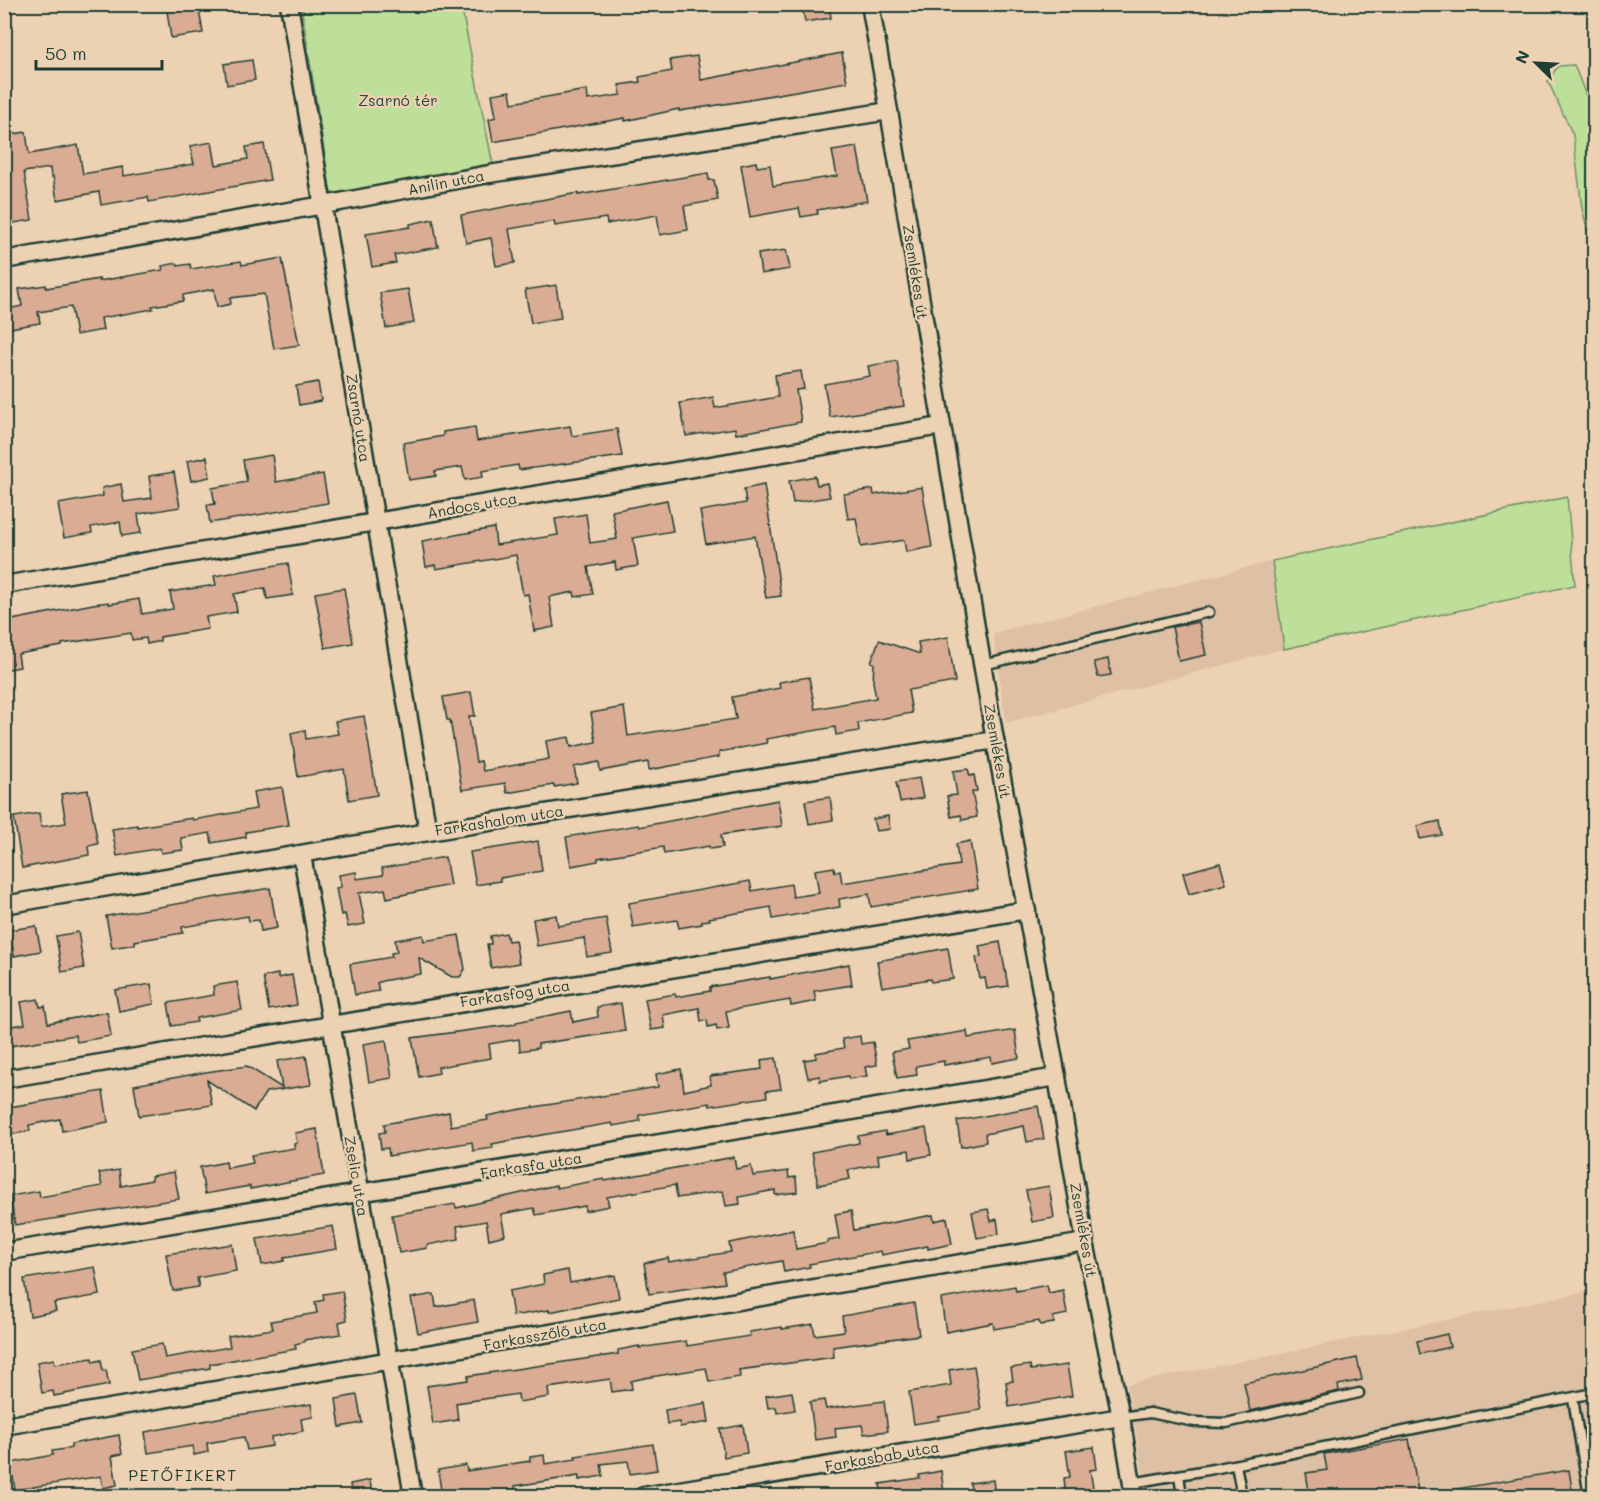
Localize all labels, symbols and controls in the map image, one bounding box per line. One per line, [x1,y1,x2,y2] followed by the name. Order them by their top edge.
[36,33,162,71] scale bar
[1506,33,1566,93] north arrow
[45,41,87,65] text: 50 m
[1510,47,1534,67] text: N
[358,90,438,110] park label: Zsarnó tér
[406,165,486,199] street label: Anilin utca
[899,223,933,321] street label: Zsemlékes út
[342,372,376,464] street label: Zsarnó utca
[425,487,519,523] street label: Andocs utca
[980,702,1016,800] street label: Zsemlékes út
[433,800,565,840] street label: Farkashalom utca
[459,974,571,1012] street label: Farkasfog utca
[340,1134,374,1218] street label: Zselic utca
[479,1147,583,1183] street label: Farkasfa utca
[1066,1181,1102,1279] street label: Zsemlékes út
[482,1313,608,1355] street label: Farkasszőlő utca
[823,1436,941,1476] street label: Farkasbab utca
[128,1464,238,1485] district label: PETŐFIKERT

